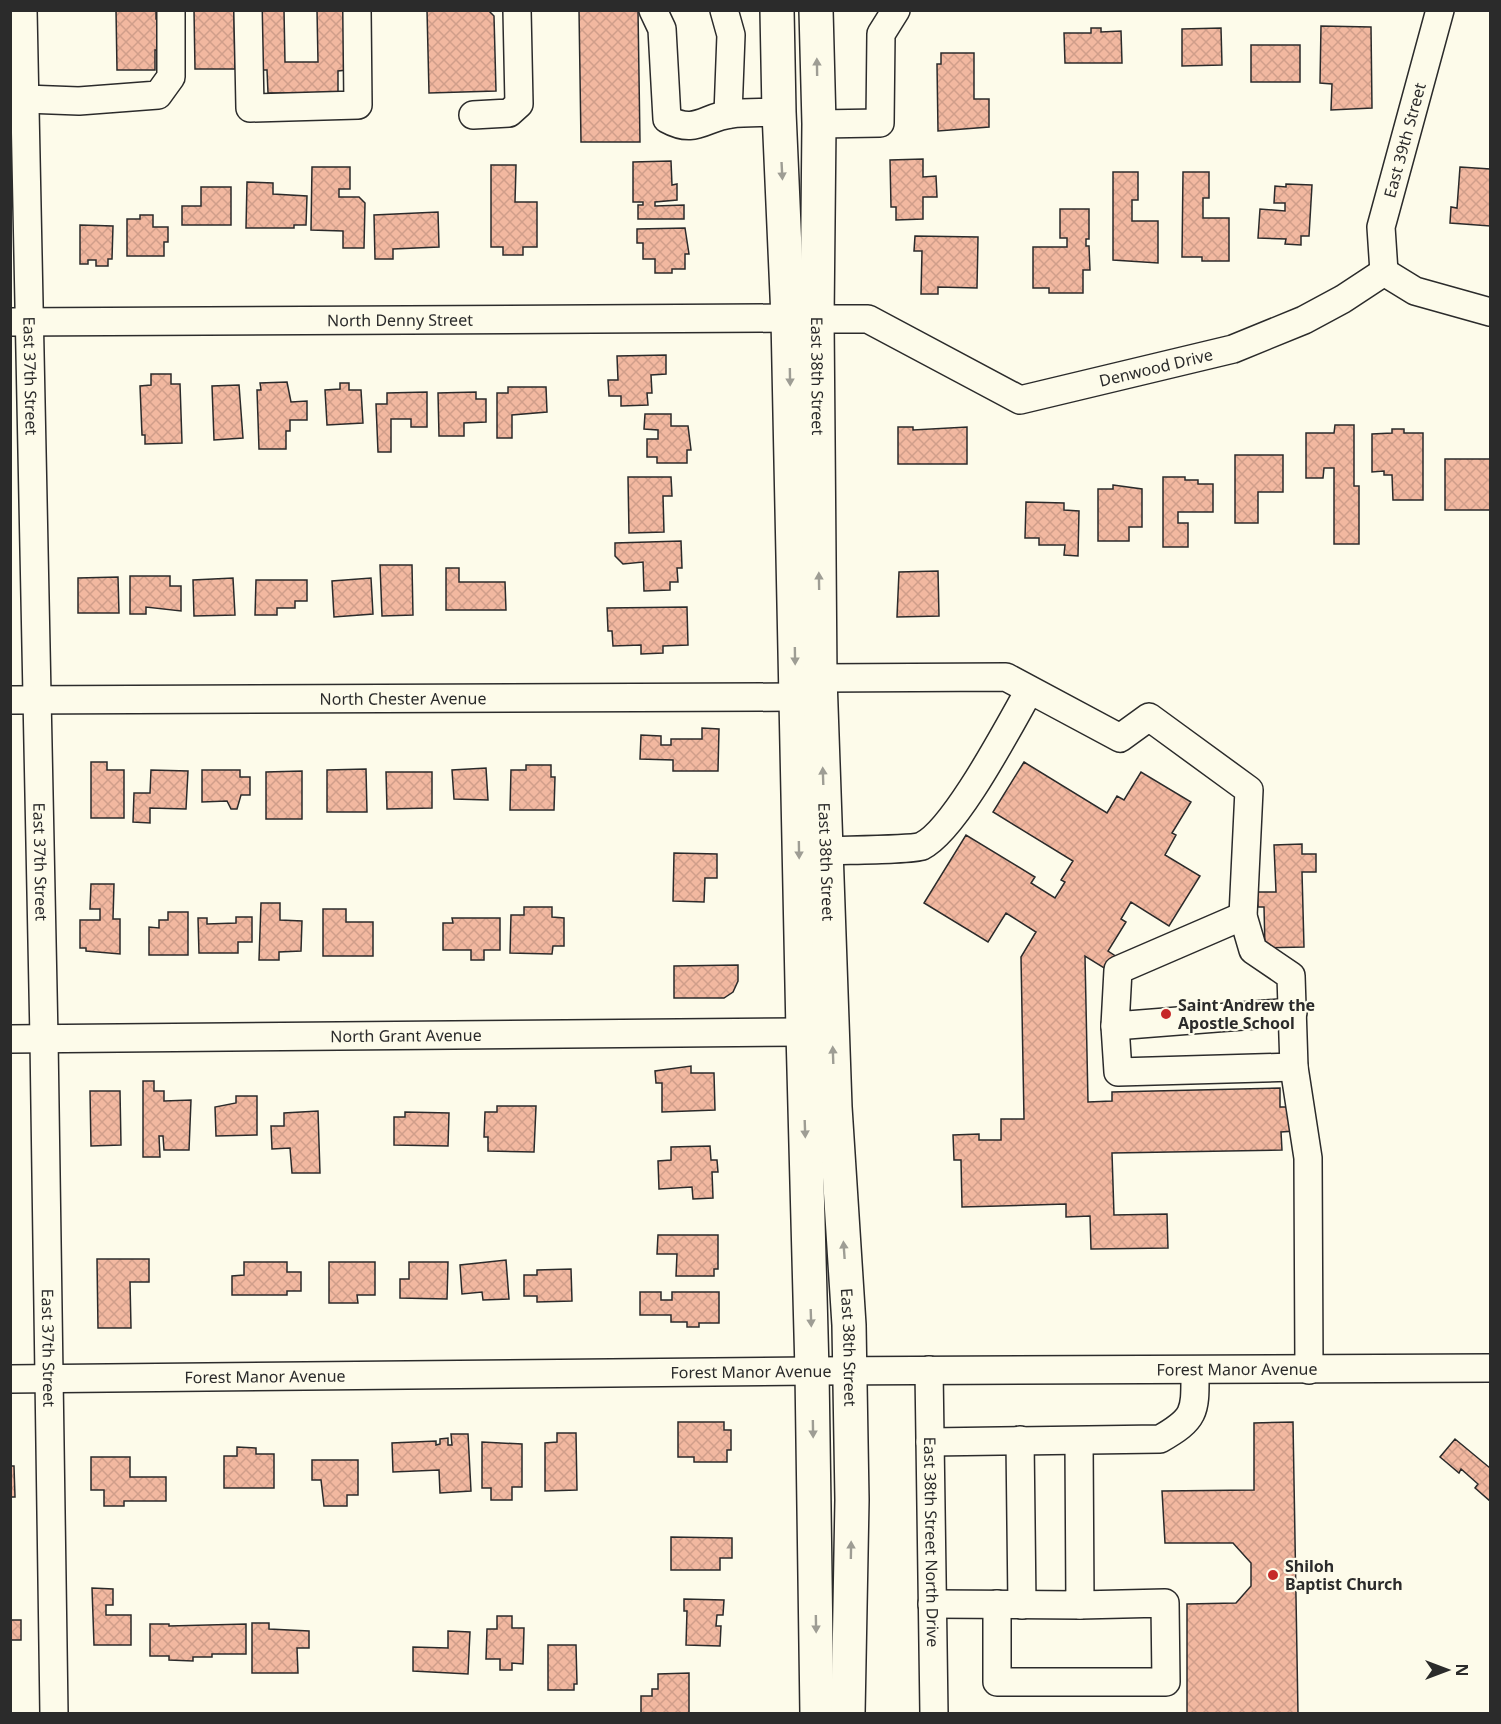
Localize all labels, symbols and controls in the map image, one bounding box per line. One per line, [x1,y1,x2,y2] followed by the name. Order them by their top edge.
[812,58,822,77] one-way arrow
[1378,80,1431,200] street label: East 39th Street
[777,161,786,180] one-way arrow
[327,309,473,331] street label: North Denny Street
[18,317,43,436] street label: East 37th Street
[806,317,829,435] street label: East 38th Street
[1097,343,1215,392] street label: Denwood Drive
[785,367,794,386] one-way arrow
[814,572,824,591] one-way arrow
[790,646,800,665] one-way arrow
[320,687,486,710] street label: North Chester Avenue
[818,767,828,786] one-way arrow
[28,802,53,921] street label: East 37th Street
[813,802,839,922] street label: East 38th Street
[794,841,804,860] one-way arrow
[1178,994,1315,1034] place label: Saint Andrew the Apostle School
[1159,1007,1173,1021] marker: Saint Andrew the Apostle School
[330,1024,482,1047] street label: North Grant Avenue
[828,1045,838,1064] one-way arrow
[801,1120,810,1139] one-way arrow
[840,1240,849,1259] one-way arrow
[836,1287,861,1407] street label: East 38th Street
[37,1288,60,1407] street label: East 37th Street
[806,1308,816,1327] one-way arrow
[1156,1358,1318,1380] street label: Forest Manor Avenue
[670,1360,832,1383] street label: Forest Manor Avenue
[184,1365,346,1388] street label: Forest Manor Avenue
[808,1420,818,1439] one-way arrow
[919,1437,944,1647] street label: East 38th Street North Drive
[846,1541,856,1560] one-way arrow
[1285,1555,1403,1595] place label: Shiloh Baptist Church
[1266,1568,1280,1582] marker: Shiloh Baptist Church
[811,1615,821,1634] one-way arrow
[1417,1640,1477,1700] north arrow
[1451,1663,1473,1677] text: N

